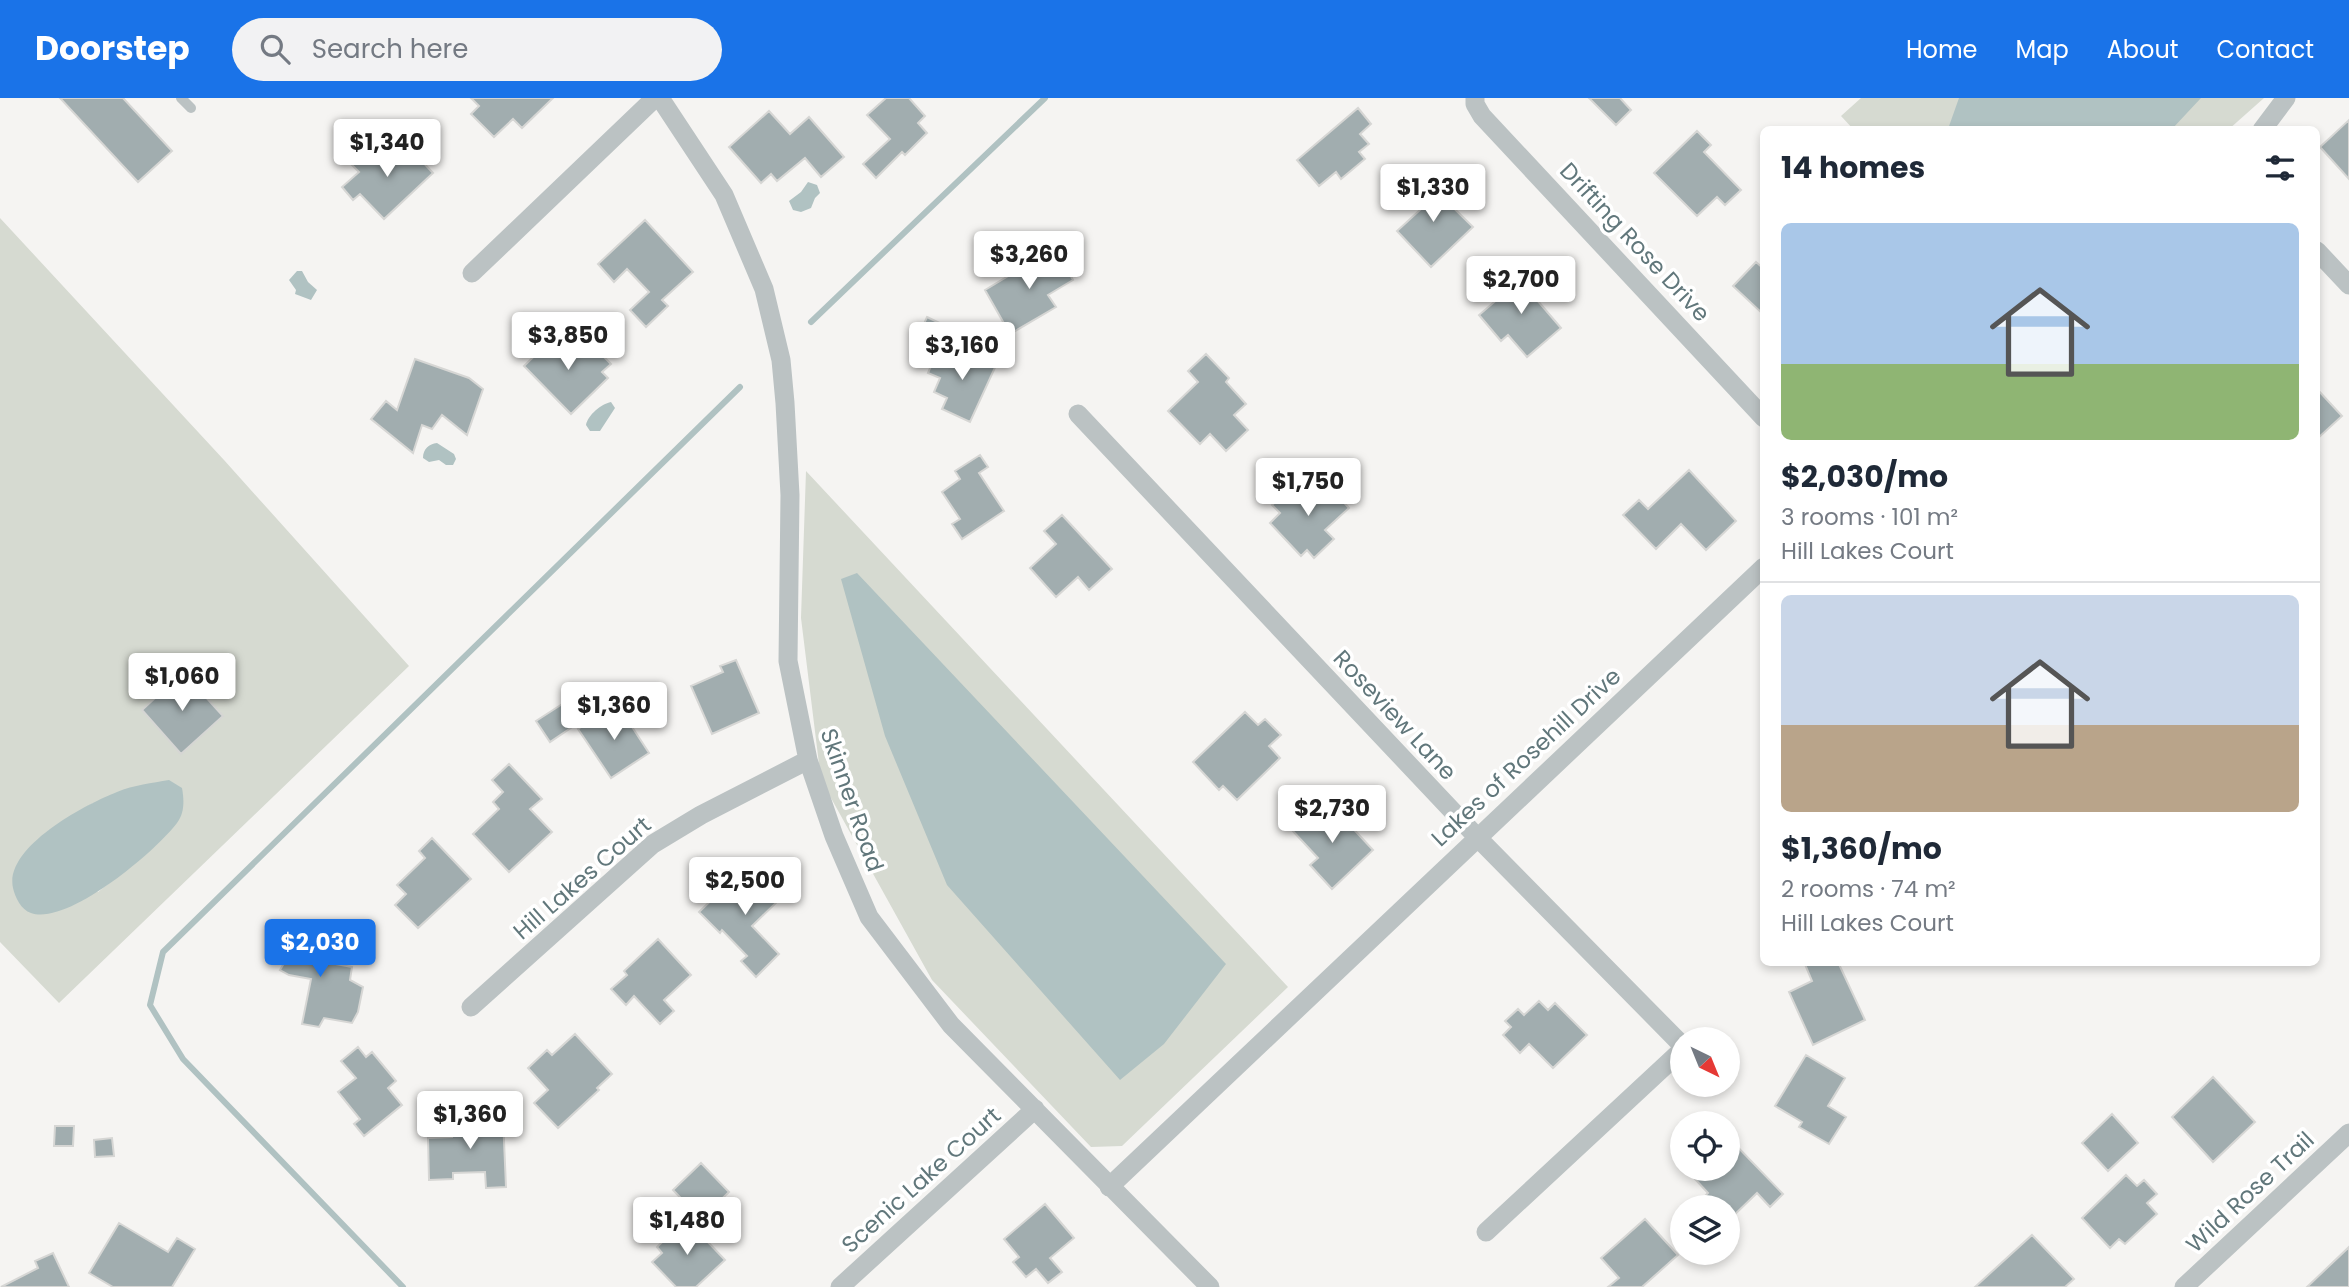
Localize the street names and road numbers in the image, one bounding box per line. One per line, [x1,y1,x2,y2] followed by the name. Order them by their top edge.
[1553,155,1717,329] street label: Drifting Rose Drive
[1326,643,1464,787] street label: Roseview Lane
[1424,661,1628,853] street label: Lakes of Rosehill Drive
[813,724,891,876] street label: Skinner Road
[506,809,658,947] street label: Hill Lakes Court
[834,1100,1008,1260] street label: Scenic Lake Court
[2179,1124,2321,1260] street label: Wild Rose Trail

